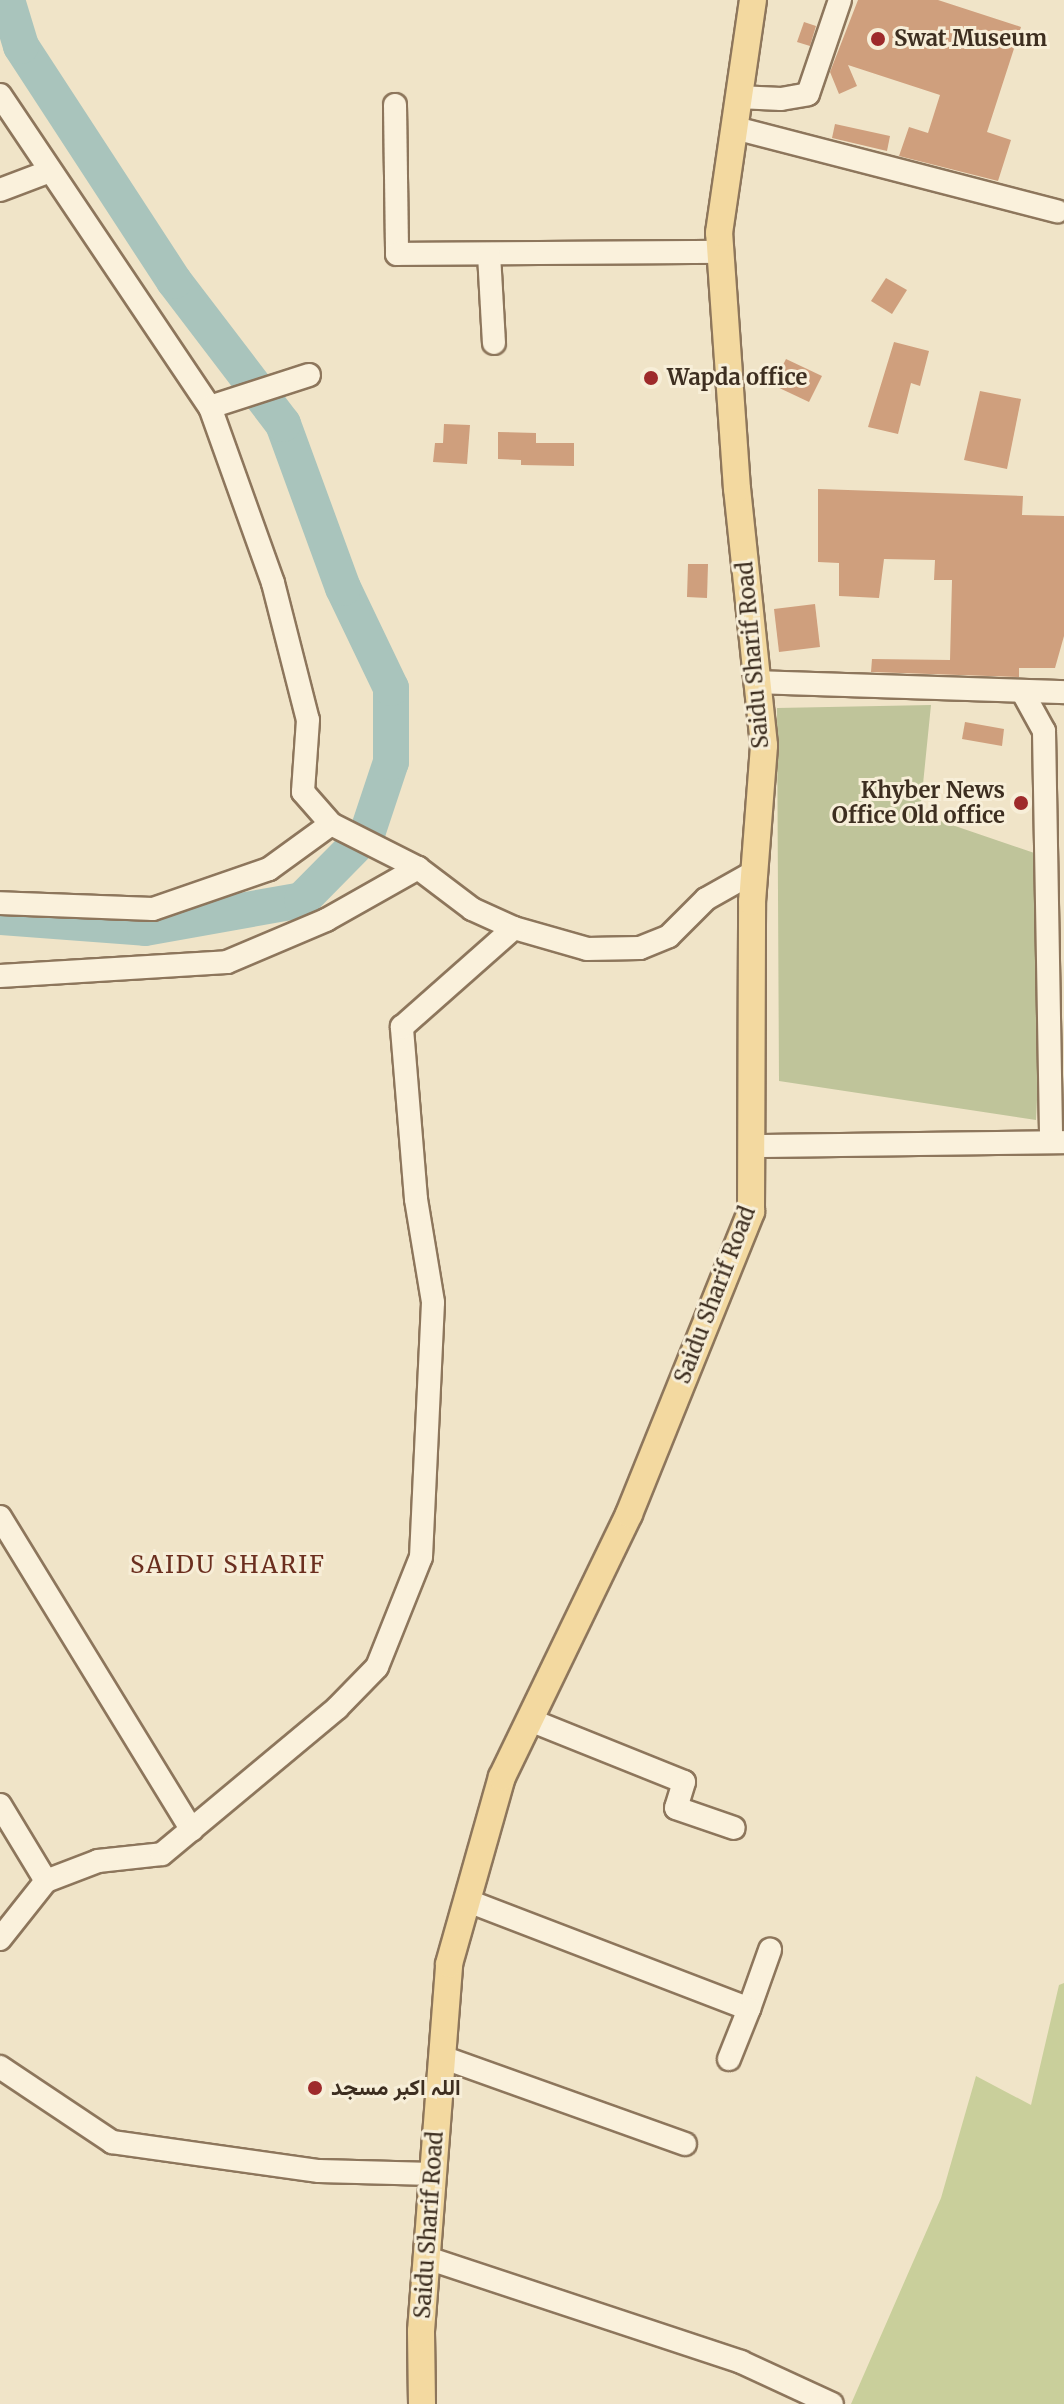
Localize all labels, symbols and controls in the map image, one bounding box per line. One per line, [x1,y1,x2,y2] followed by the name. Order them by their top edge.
[894,26,1047,52] place label: Swat Museum
[869,30,887,48] marker: Swat Museum
[667,365,807,391] place label: Wapda office
[642,369,660,387] marker: Wapda office
[732,560,774,750] street label: Saidu Sharif Road
[832,777,1005,828] place label: Khyber News Office Old office
[1012,794,1030,812] marker: Khyber News Office Old office
[669,1203,761,1387] street label: Saidu Sharif Road
[130,1551,326,1579] district label: SAIDU SHARIF
[331,2075,461,2101] place label: اللہ اکبر مسجد
[306,2079,324,2097] marker: اللہ اکبر مسجد
[409,2130,449,2320] street label: Saidu Sharif Road

